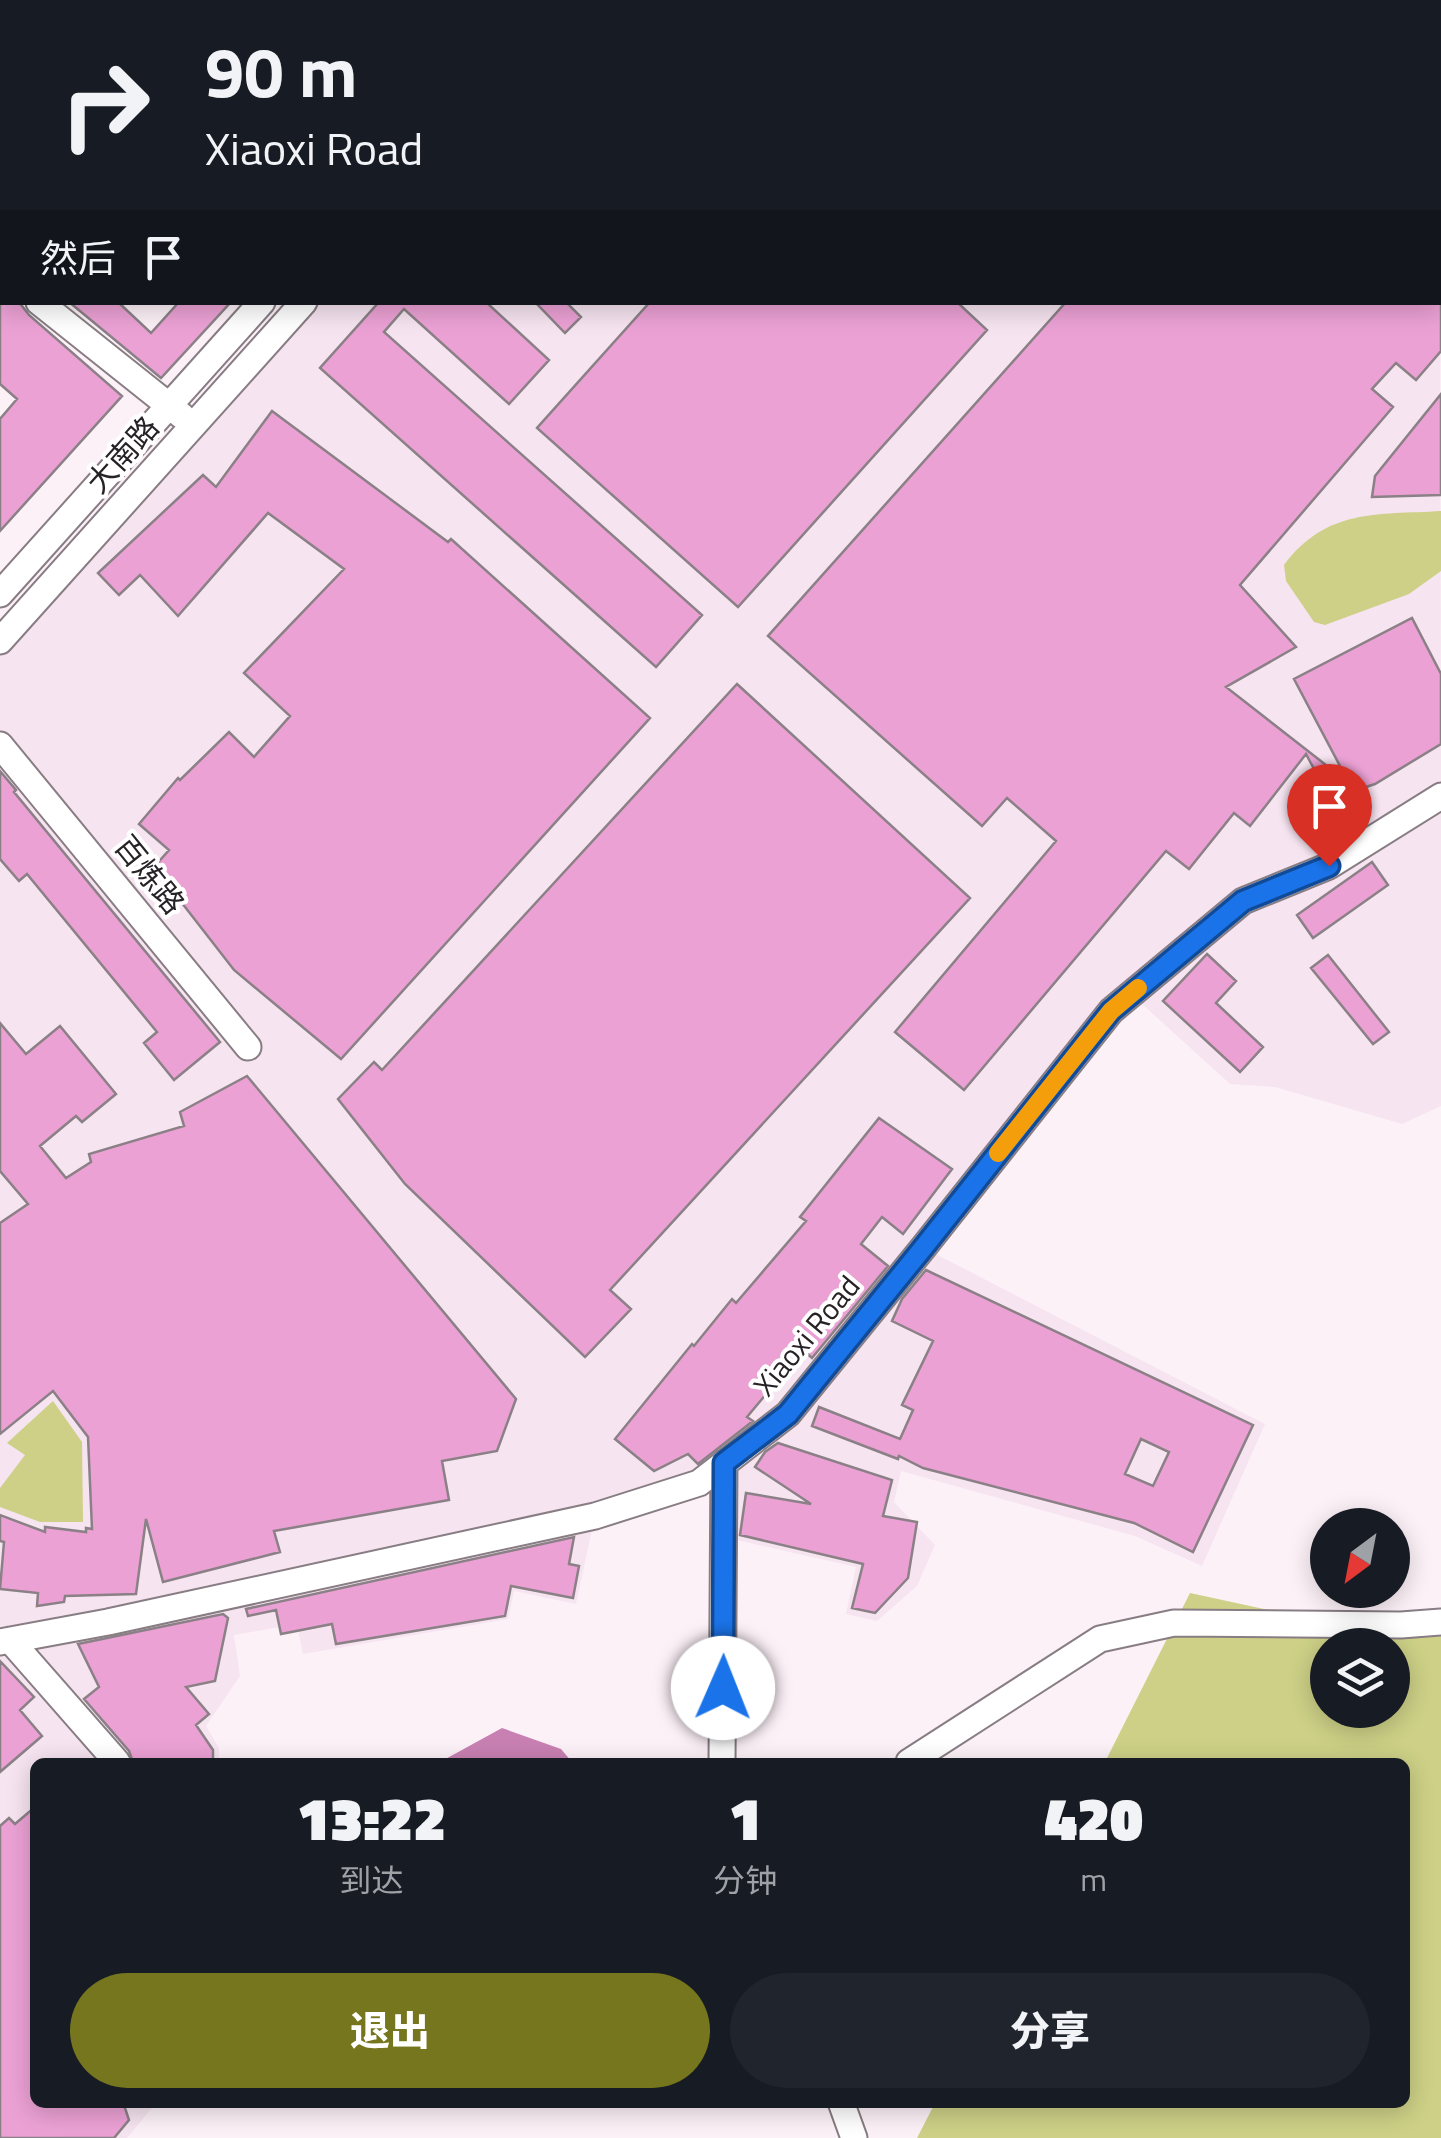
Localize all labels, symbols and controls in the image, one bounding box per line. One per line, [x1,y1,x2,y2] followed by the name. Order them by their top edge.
[205,18,358,124] text: 90 m
[40,40,170,170] icon: right
[205,114,423,182] text: Xiaoxi Road
[40,229,116,287] text: 然后
[136,230,191,285] icon: arrive
[75,405,169,503] street label: 大南路
[1287,764,1372,867] pin
[1302,779,1357,834] icon: arrive
[104,825,196,924] street label: 百炼路
[742,1265,871,1406] street label: Xiaoxi Road
[1310,1508,1410,1608] north arrow
[1310,1508,1410,1728] map controls
[1310,1628,1410,1728] button: layers
[671,1636,775,1740] position arrow
[297,1772,446,1863] text: 13:22
[729,1772,762,1863] text: 1
[1044,1772,1143,1863] text: 420
[1080,1855,1107,1903] text: m
[340,1856,404,1904] text: 到达
[713,1856,777,1904] text: 分钟
[70,1973,710,2088] button: 退出
[730,1973,1370,2088] button: 分享

